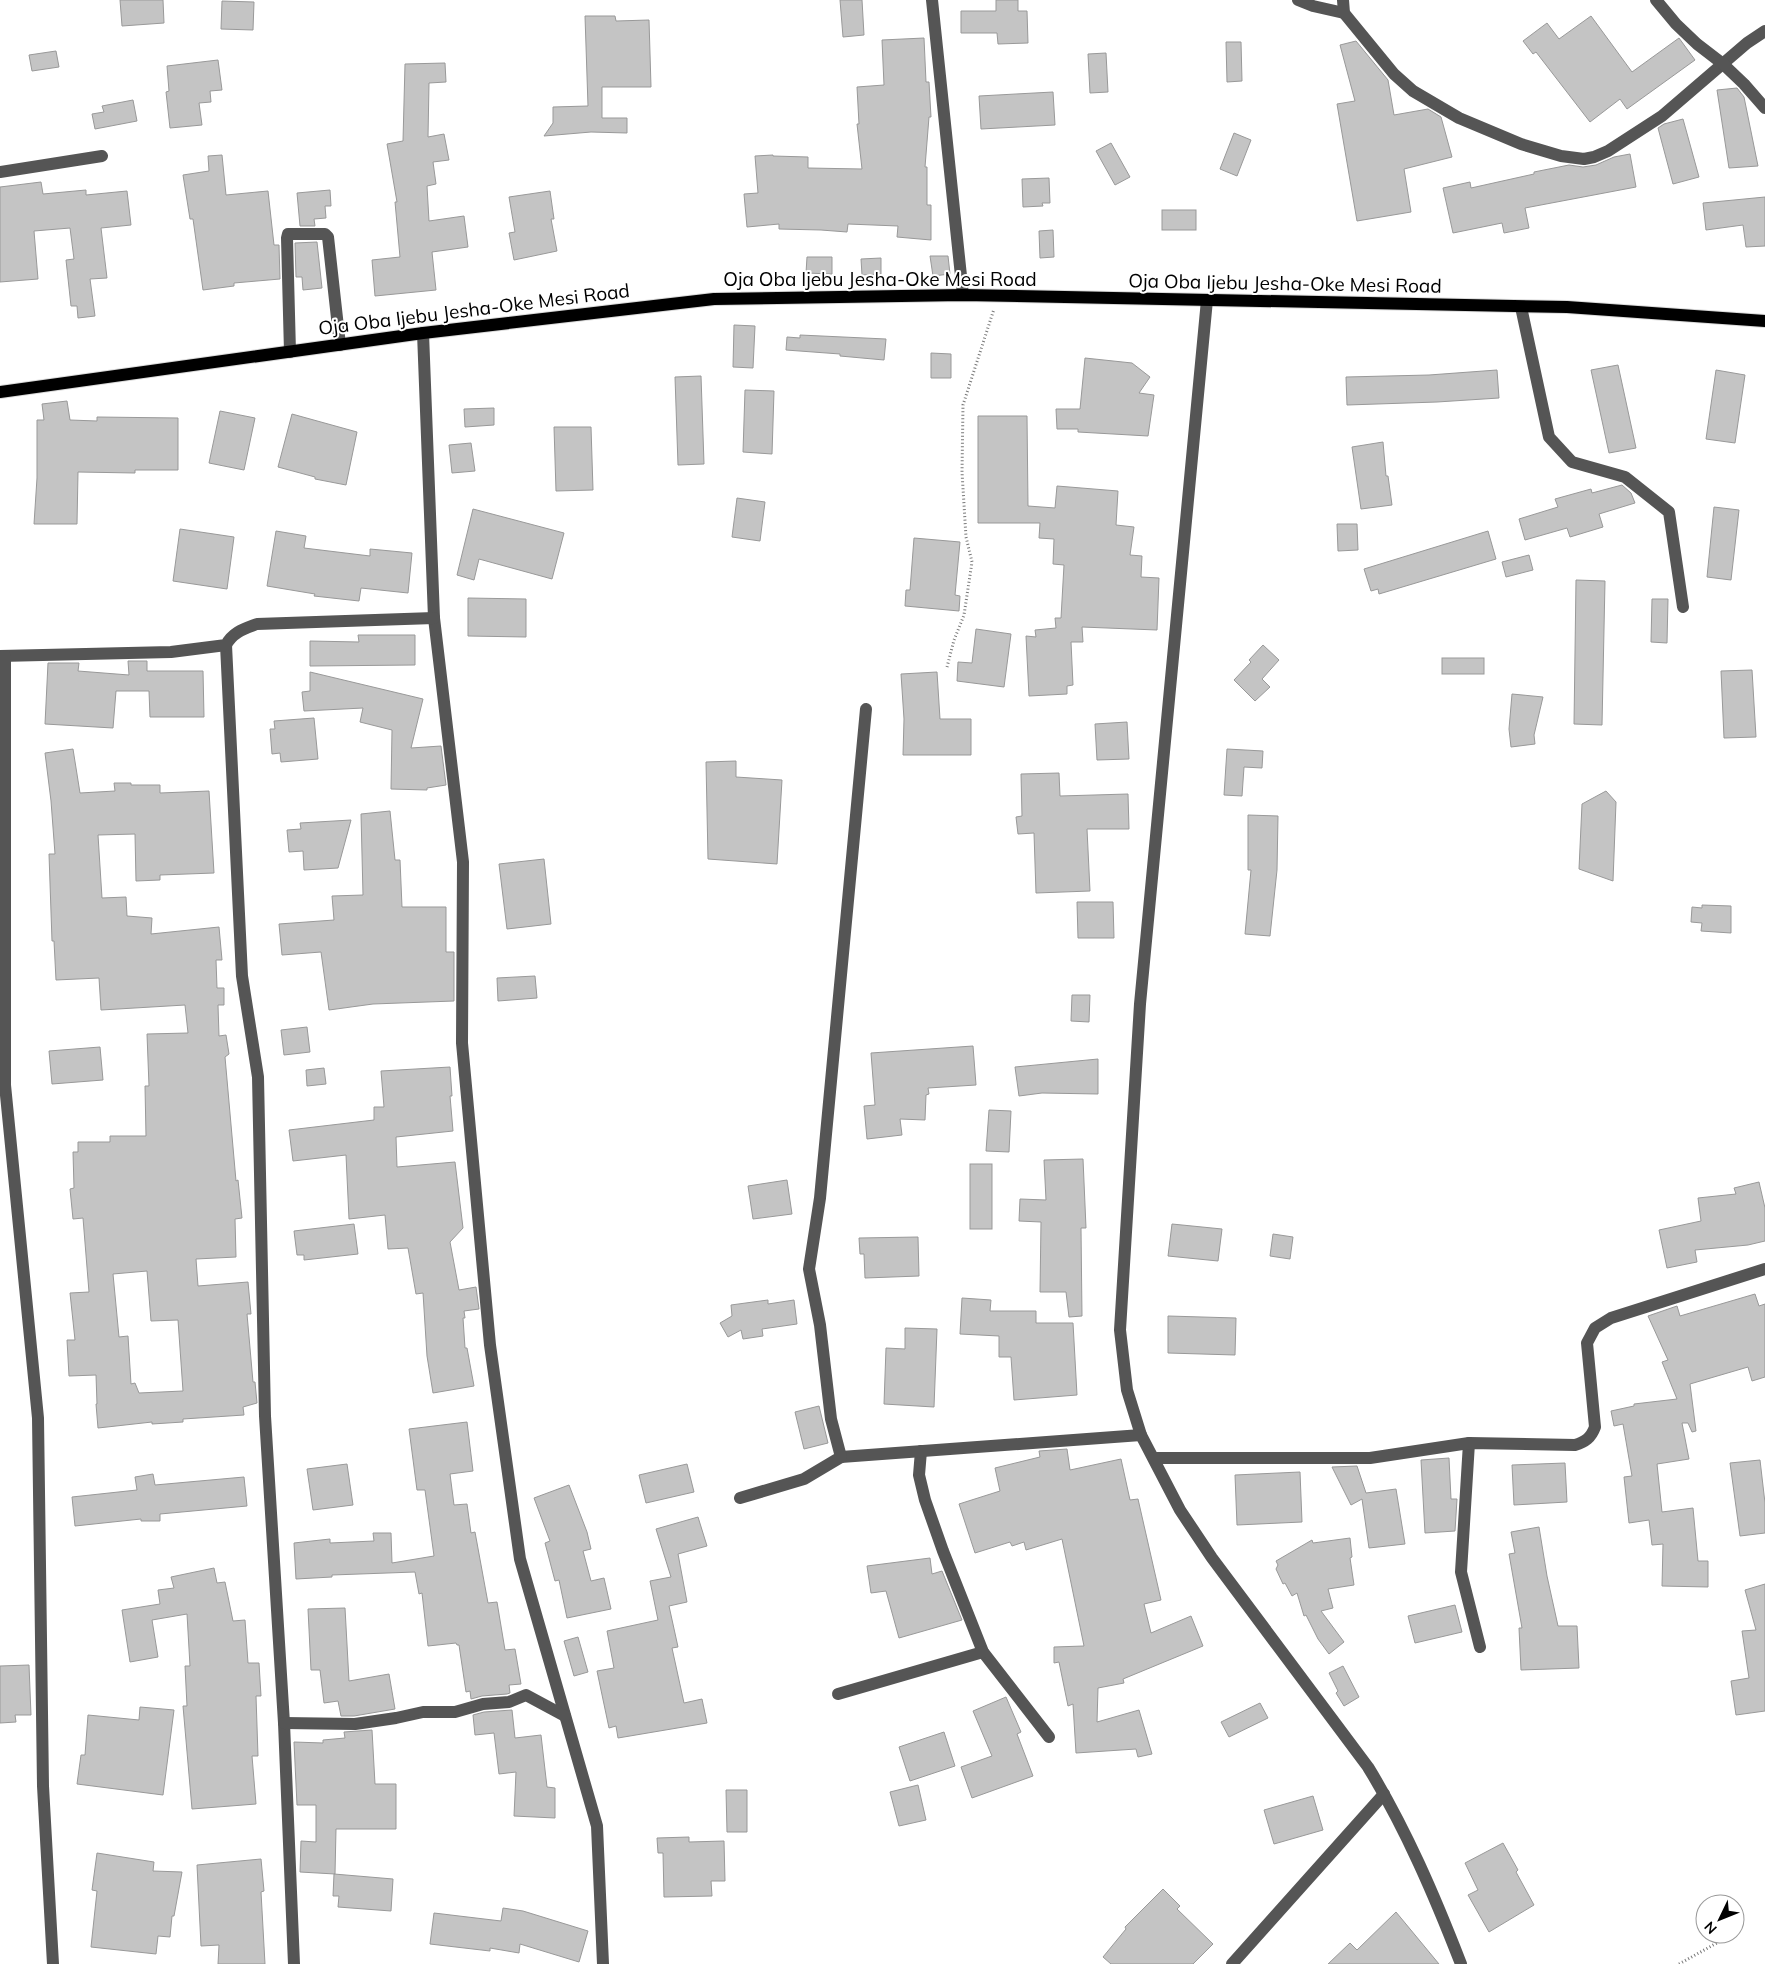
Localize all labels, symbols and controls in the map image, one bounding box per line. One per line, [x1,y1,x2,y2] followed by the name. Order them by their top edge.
[723,267,1037,291] street label: Oja Oba Ijebu Jesha-Oke Mesi Road
[1128,268,1442,298] street label: Oja Oba Ijebu Jesha-Oke Mesi Road
[317,278,631,340] street label: Oja Oba Ijebu Jesha-Oke Mesi Road
[1695,1894,1745,1944] north arrow
[1700,1918,1721,1938] text: N

